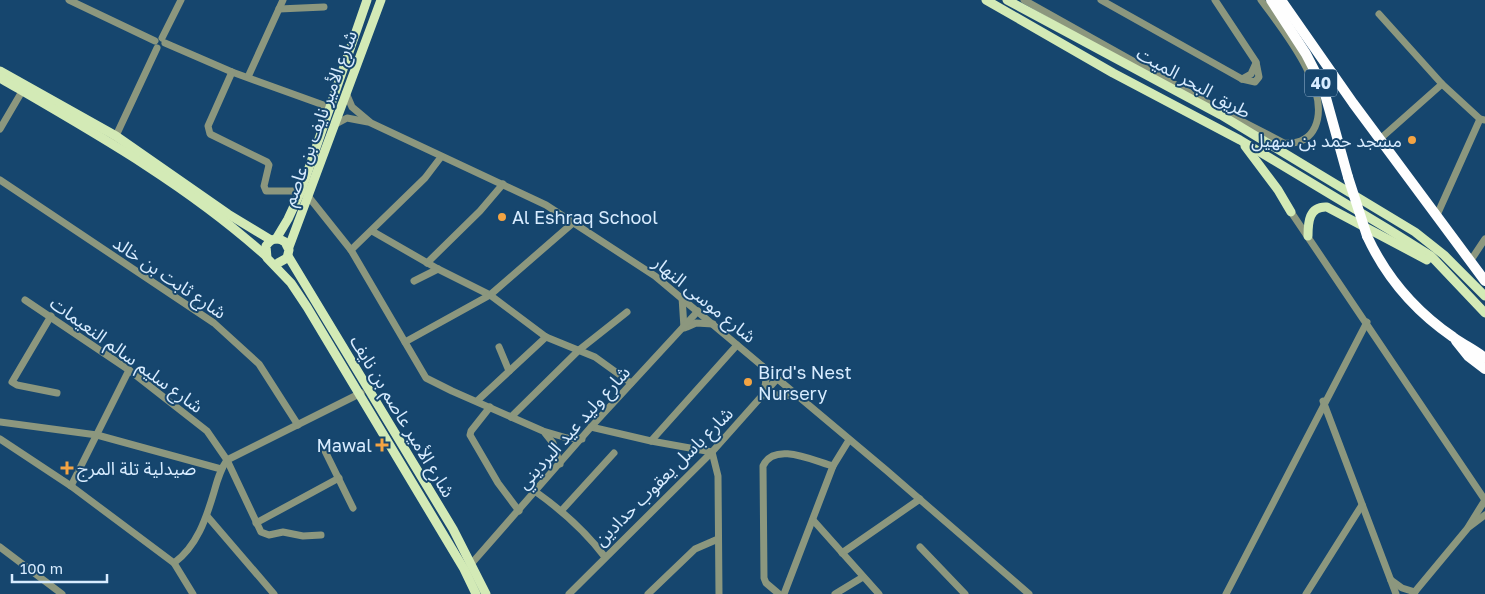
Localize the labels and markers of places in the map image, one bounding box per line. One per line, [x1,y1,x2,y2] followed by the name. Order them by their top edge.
[1251,129,1402,152] place label: مسجد حمد بن سهيل
[1406,134,1418,146] marker: مسجد حمد بن سهيل
[512,206,658,228] place label: Al Eshraq School
[496,211,508,223] marker: Al Eshraq School
[758,361,852,404] place label: Bird's Nest Nursery
[742,376,754,388] marker: Bird's Nest Nursery
[316,434,372,456] place label: Mawal
[376,439,388,451] marker: Mawal
[77,457,196,482] place label: صيدلية تلة المرج
[61,462,73,474] marker: صيدلية تلة المرج

